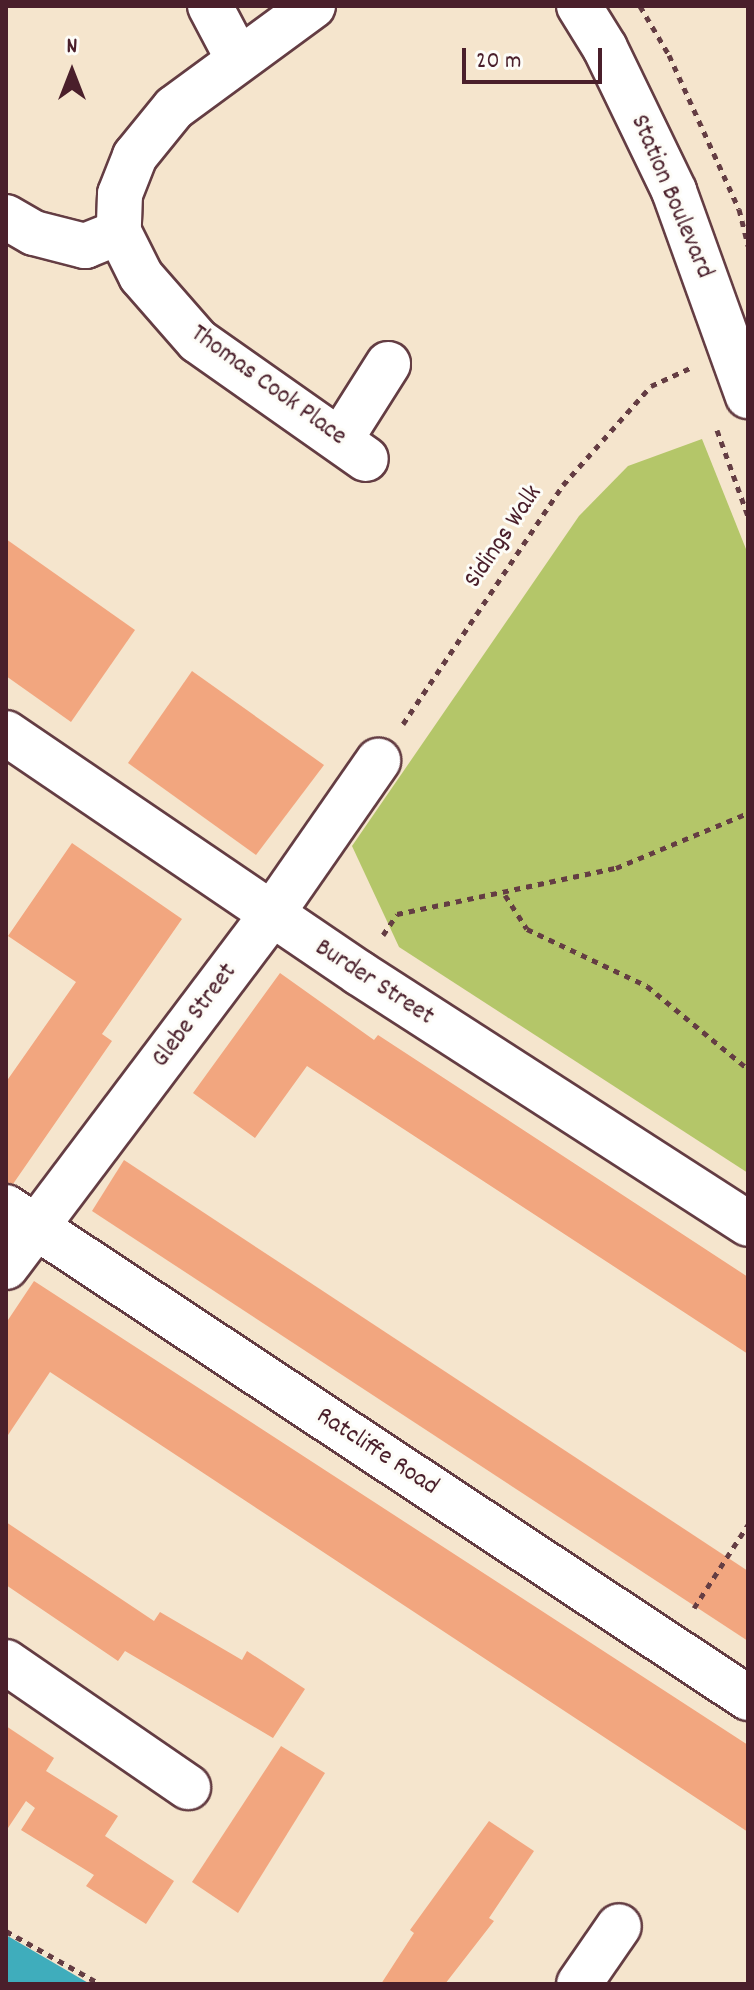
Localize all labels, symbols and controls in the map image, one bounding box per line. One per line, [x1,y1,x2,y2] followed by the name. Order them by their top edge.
[32,32,112,112] north arrow
[67,32,77,63] text: N
[466,32,606,82] scale bar
[476,45,522,79] text: 20 m
[623,110,719,284] street label: Station Boulevard
[184,319,352,453] street label: Thomas Cook Place
[458,480,550,594] street label: Sidings Walk
[309,933,439,1033] street label: Burder Street
[146,958,244,1074] street label: Glebe Street
[310,1401,444,1503] street label: Ratcliffe Road

